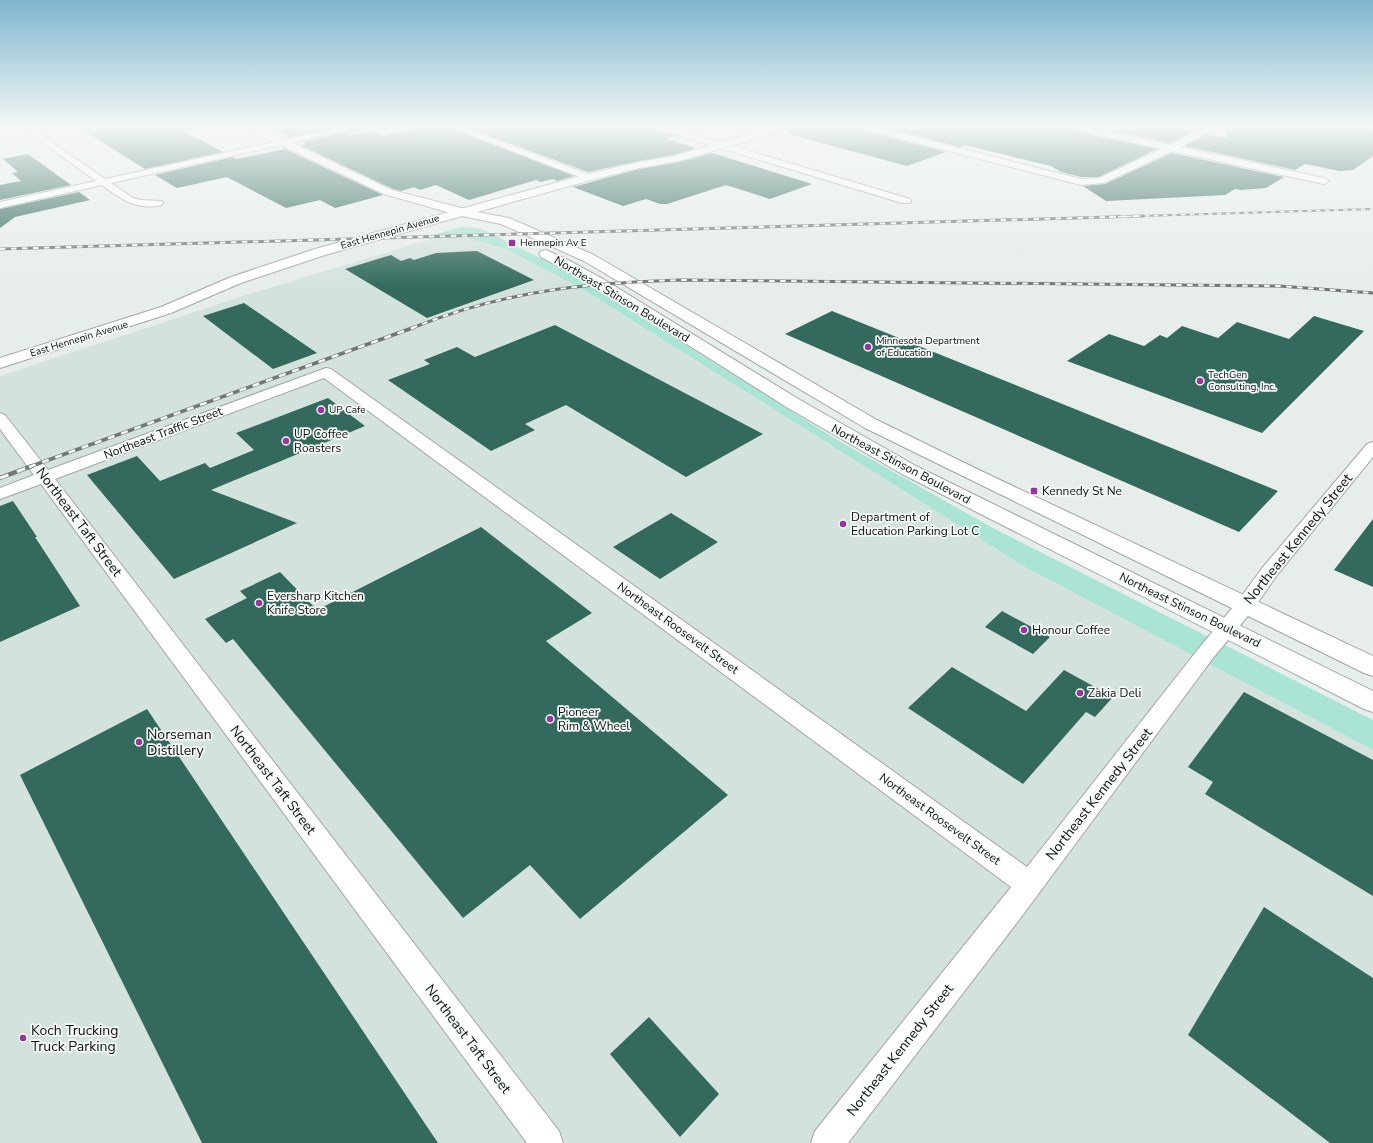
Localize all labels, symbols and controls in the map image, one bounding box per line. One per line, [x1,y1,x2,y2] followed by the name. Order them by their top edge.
[339,211,441,253] street label: East Hennepin Avenue
[520,236,587,250] place label: Hennepin Av E
[507,238,517,248] marker: Hennepin Av E
[551,252,693,346] street label: Northeast Stinson Boulevard
[28,317,130,361] street label: East Hennepin Avenue
[876,334,980,360] place label: Minnesota Department of Education
[863,342,873,352] marker: Minnesota Department of Education
[1208,368,1276,394] place label: TechGen Consulting, Inc.
[1195,376,1205,386] marker: TechGen Consulting, Inc.
[101,403,225,463] street label: Northeast Traffic Street
[329,403,366,417] place label: UP Cafe
[316,405,326,415] marker: UP Cafe
[829,420,973,508] street label: Northeast Stinson Boulevard
[294,426,348,456] place label: UP Coffee Roasters
[281,436,291,446] marker: UP Coffee Roasters
[32,463,126,581] street label: Northeast Taft Street
[1239,470,1357,608] street label: Northeast Kennedy Street
[1042,483,1122,499] place label: Kennedy St Ne
[1029,486,1039,496] marker: Kennedy St Ne
[851,509,979,539] place label: Department of Education Parking Lot C
[838,519,848,529] marker: Department of Education Parking Lot C
[1117,569,1263,651] street label: Northeast Stinson Boulevard
[614,579,742,678] street label: Northeast Roosevelt Street
[267,588,364,618] place label: Eversharp Kitchen Knife Store
[254,598,264,608] marker: Eversharp Kitchen Knife Store
[1032,622,1110,638] place label: Honour Coffee
[1019,625,1029,635] marker: Honour Coffee
[1088,685,1141,701] place label: Zakia Deli
[1075,688,1085,698] marker: Zakia Deli
[558,704,630,734] place label: Pioneer Rim & Wheel
[545,714,555,724] marker: Pioneer Rim & Wheel
[226,721,320,839] street label: Northeast Taft Street
[1041,724,1157,864] street label: Northeast Kennedy Street
[147,725,212,760] place label: Norseman Distillery
[134,737,144,747] marker: Norseman Distillery
[876,770,1004,869] street label: Northeast Roosevelt Street
[421,980,515,1098] street label: Northeast Taft Street
[842,980,958,1120] street label: Northeast Kennedy Street
[31,1021,119,1056] place label: Koch Trucking Truck Parking
[18,1033,28,1043] marker: Koch Trucking Truck Parking

